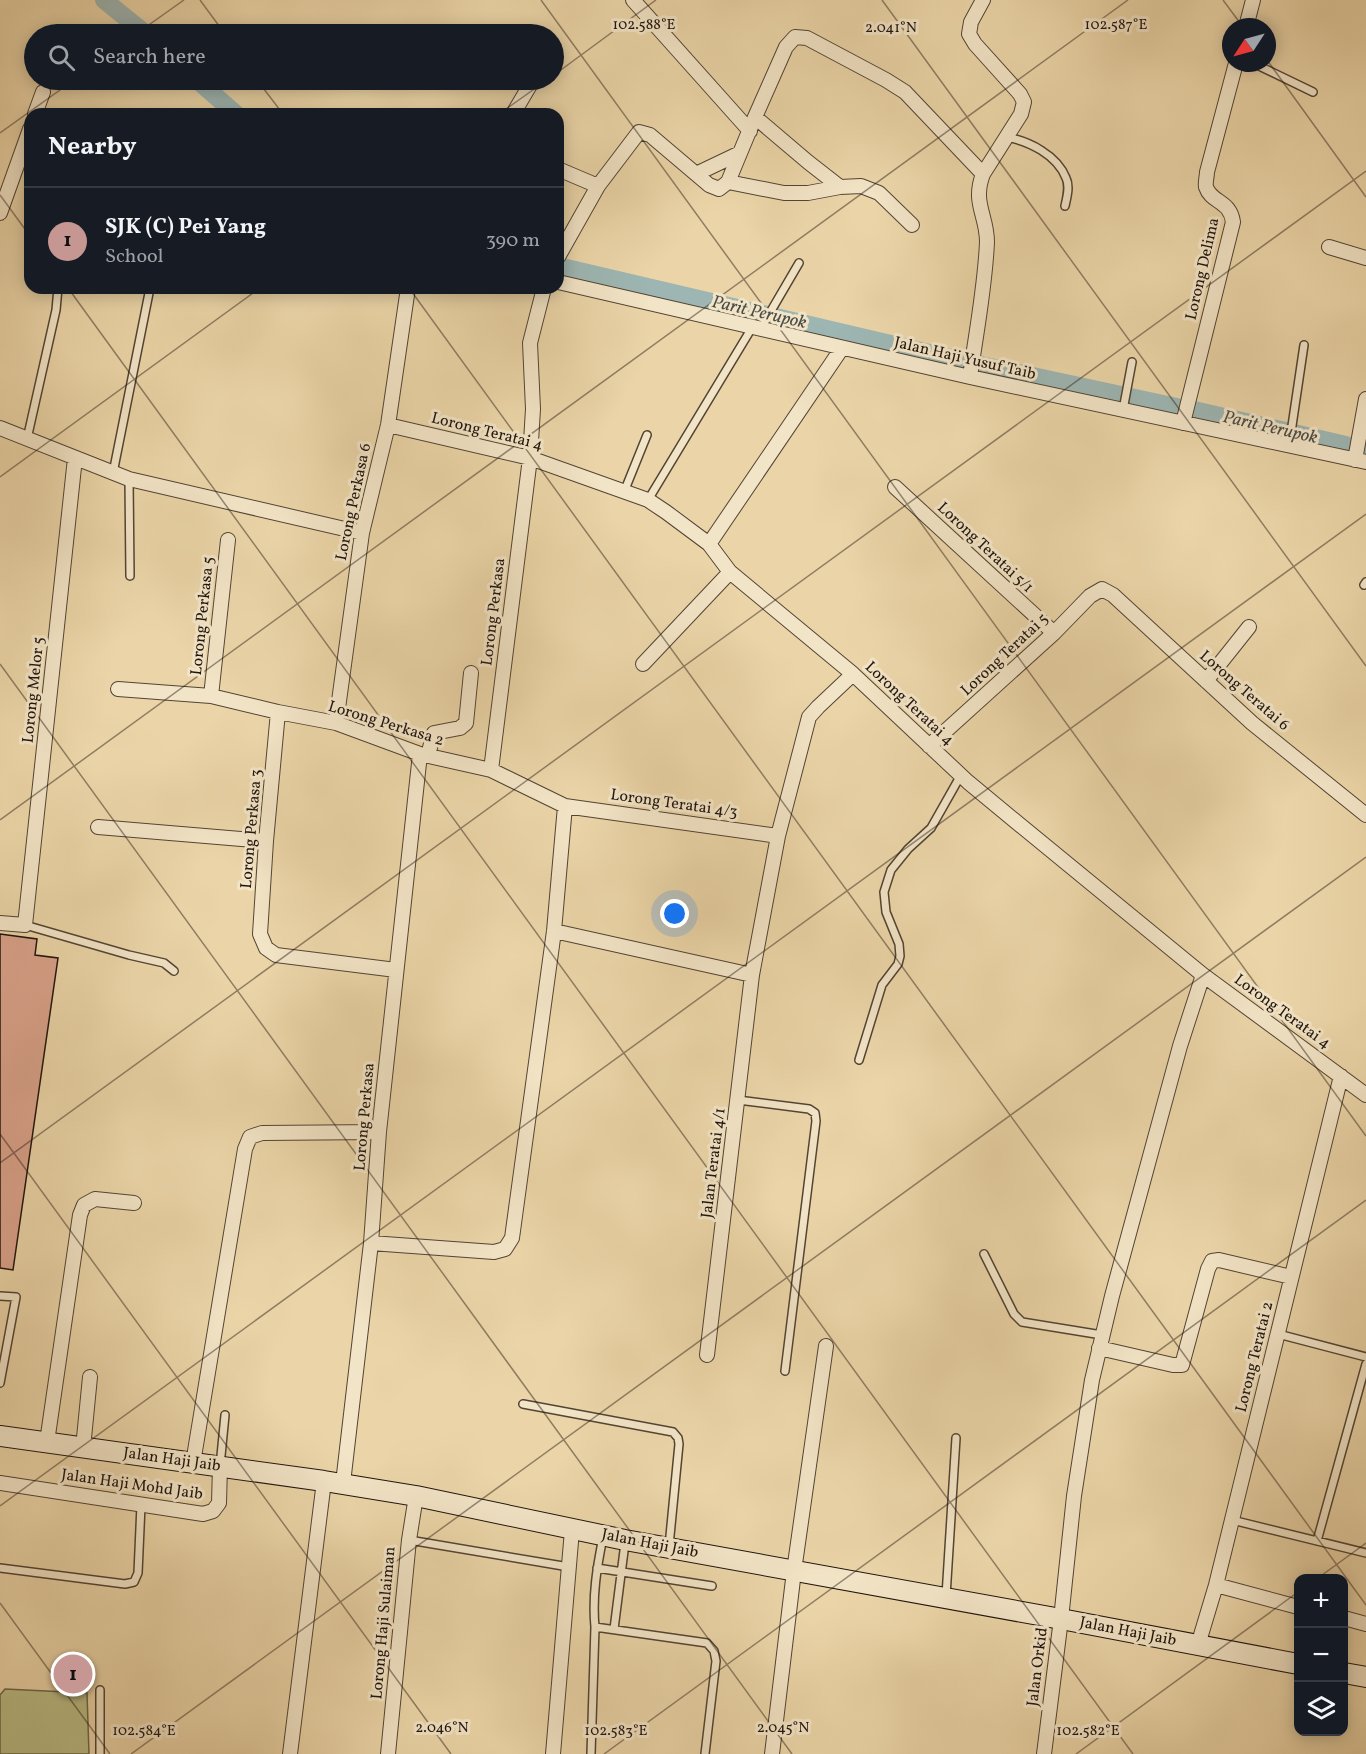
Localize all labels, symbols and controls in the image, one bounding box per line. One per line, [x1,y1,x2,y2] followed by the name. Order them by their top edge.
[612,15,676,36] text: 102.588°E
[1085,15,1147,36] text: 102.587°E
[865,18,917,39] text: 2.041°N
[1222,18,1276,72] north arrow
[24,24,564,90] search box
[45,41,78,74] icon: search
[93,42,206,73] text: Search here
[48,129,137,165] text: Nearby
[105,212,266,243] text: SJK (C) Pei Yang
[1181,216,1225,322] street label: Lorong Delima
[63,227,72,255] text: 1
[486,227,540,255] text: 390 m
[105,243,163,271] text: School
[709,290,809,336] water label: Parit Perupok
[892,332,1038,386] street label: Jalan Haji Yusuf Taib
[1220,405,1320,451] water label: Parit Perupok
[429,407,545,457] street label: Lorong Teratai 4
[331,441,377,563] street label: Lorong Perkasa 6
[932,498,1038,598] street label: Lorong Teratai 5/1
[186,556,220,676] street label: Lorong Perkasa 5
[476,557,512,667] street label: Lorong Perkasa
[956,609,1054,701] street label: Lorong Teratai 5
[17,636,51,744] street label: Lorong Melor 5
[1194,646,1294,736] street label: Lorong Teratai 6
[860,657,958,751] street label: Lorong Teratai 4
[325,696,447,752] street label: Lorong Perkasa 2
[236,768,268,890] street label: Lorong Perkasa 3
[609,784,739,824] street label: Lorong Teratai 4/3
[660,899,689,928] your location
[1229,969,1335,1055] street label: Lorong Teratai 4
[349,1062,381,1172] street label: Lorong Perkasa
[696,1106,732,1220] street label: Jalan Teratai 4/1
[1231,1299,1279,1415] street label: Lorong Teratai 2
[122,1442,222,1478] street label: Jalan Haji Jaib
[60,1464,204,1506] street label: Jalan Haji Mohd Jaib
[600,1524,700,1564] street label: Jalan Haji Jaib
[366,1546,402,1700] street label: Lorong Haji Sulaiman
[1294,1574,1348,1736] map controls
[1294,1574,1348,1628] button: +
[1078,1612,1178,1652] street label: Jalan Haji Jaib
[1022,1626,1054,1708] street label: Jalan Orkid
[1294,1628,1348,1682] button: −
[54,1652,92,1696] pin: 1
[1294,1682,1348,1736] button: layers
[415,1718,469,1739] text: 2.046°N
[757,1718,809,1739] text: 2.045°N
[112,1721,176,1742] text: 102.584°E
[584,1721,648,1742] text: 102.583°E
[1056,1721,1120,1742] text: 102.582°E

